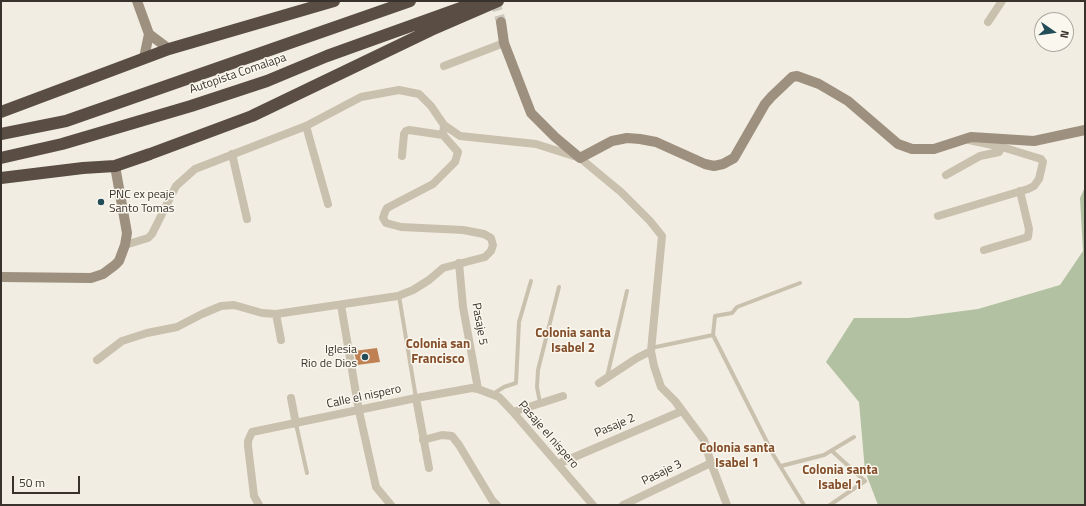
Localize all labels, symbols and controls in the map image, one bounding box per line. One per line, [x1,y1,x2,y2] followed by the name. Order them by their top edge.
[1034,12,1074,52] north arrow
[1056,29,1073,40] text: N
[188,51,288,97] street label: Autopista Comalapa
[109,188,175,216] place label: PNC ex peaje Santo Tomas
[96,197,106,207] marker: PNC ex peaje Santo Tomas
[468,302,490,346] street label: Pasaje 5
[535,326,611,357] district label: Colonia santa Isabel 2
[406,337,470,368] district label: Colonia san Francisco
[301,343,357,371] place label: Iglesia Rio de Dios
[360,352,370,362] marker: Iglesia Rio de Dios
[325,382,403,412] street label: Calle el nispero
[515,398,581,472] street label: Pasaje el nispero
[593,411,637,441] street label: Pasaje 2
[699,441,775,472] district label: Colonia santa Isabel 1
[640,457,684,489] street label: Pasaje 3
[802,463,878,494] district label: Colonia santa Isabel 1
[14,468,82,494] scale bar
[19,473,45,492] text: 50 m

